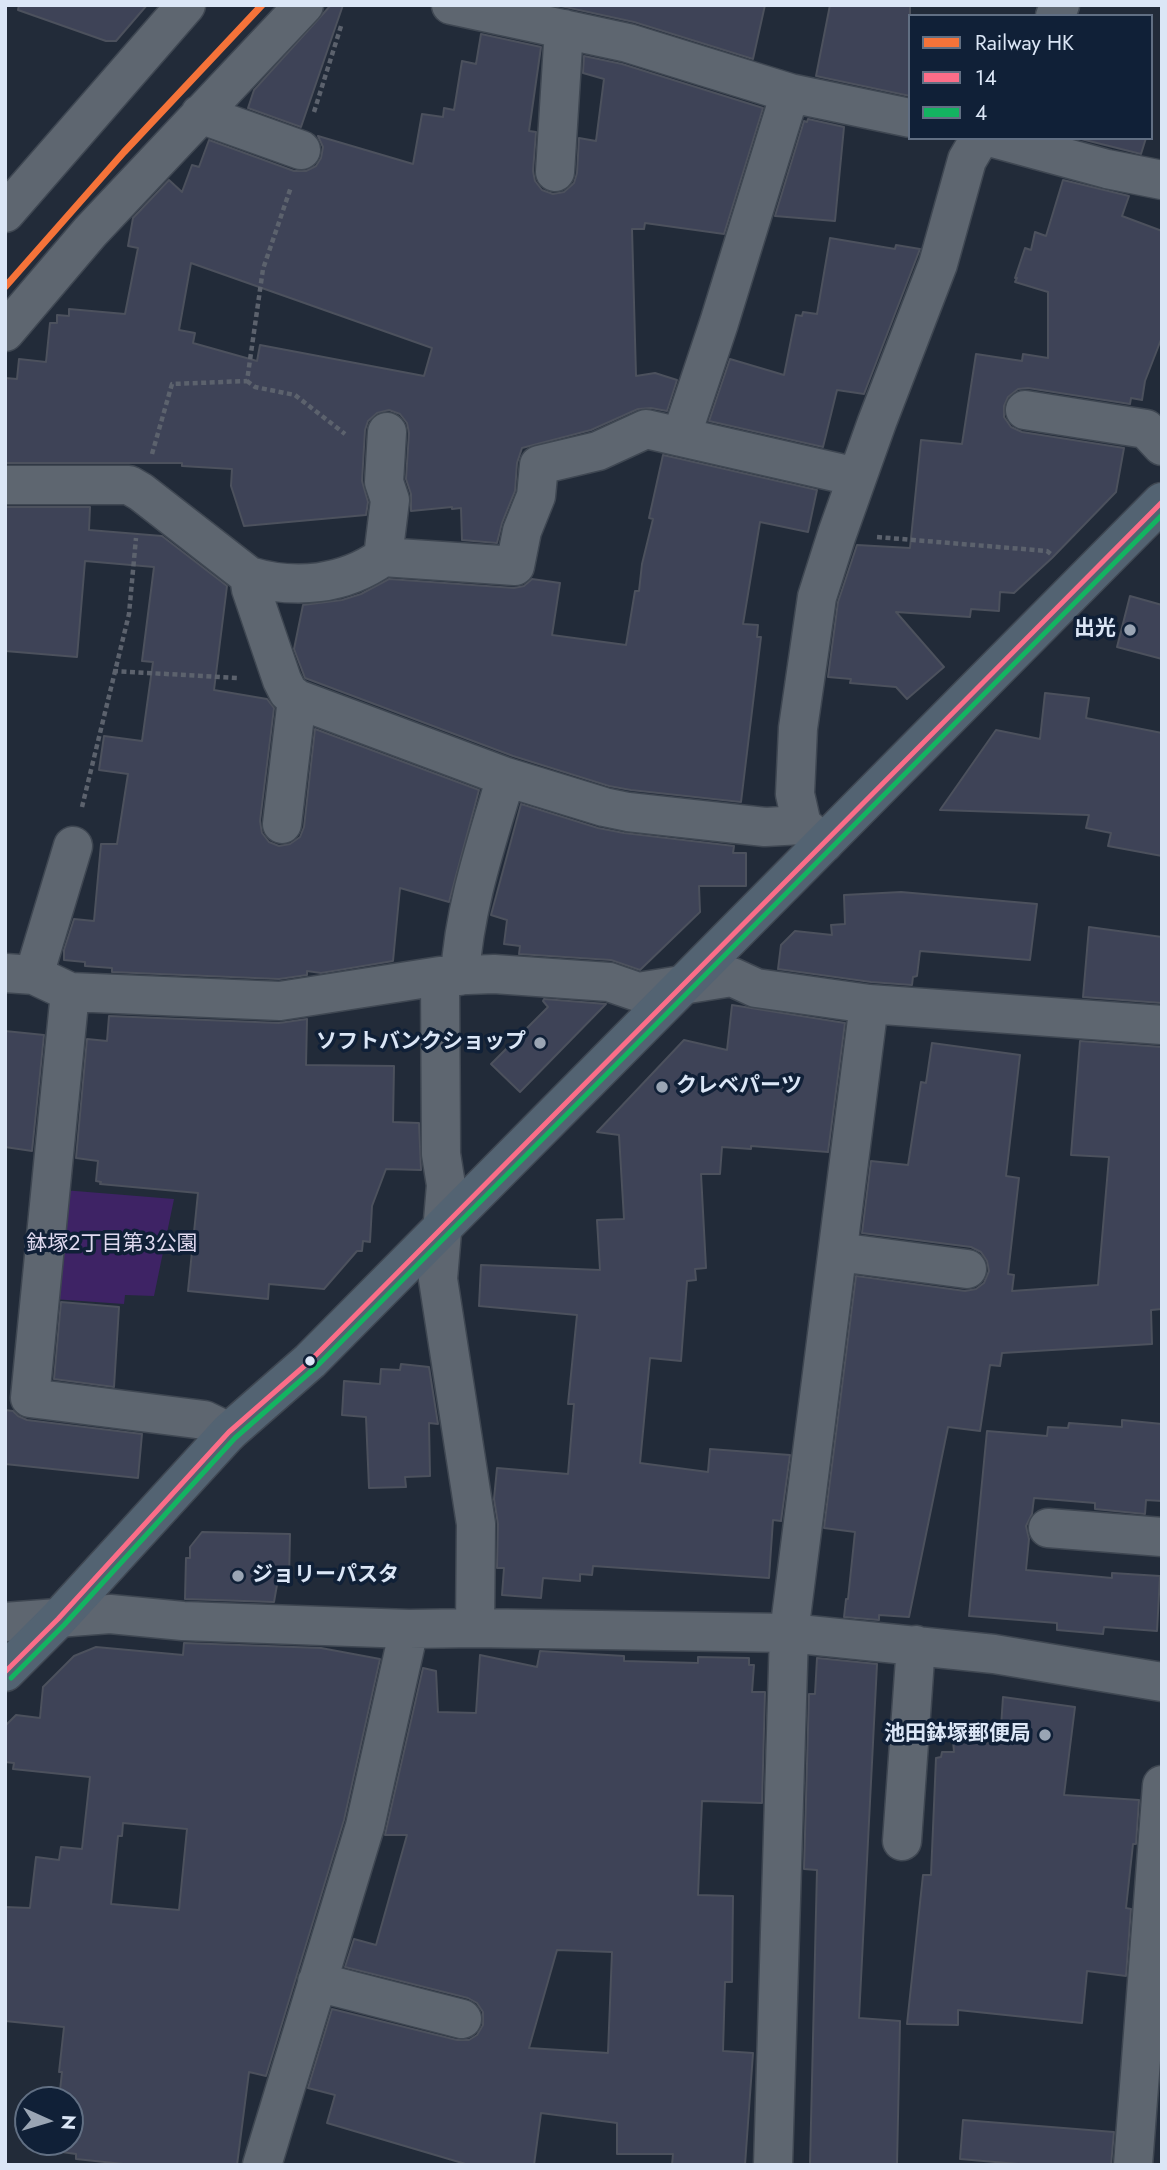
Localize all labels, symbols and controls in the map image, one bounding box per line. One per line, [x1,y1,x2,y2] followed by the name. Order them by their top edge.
[908,14,1153,140] legend
[975,28,1074,58] text: Railway HK
[975,63,997,93] text: 14
[975,98,987,128] text: 4
[1074,617,1116,643] place label: 出光
[1122,622,1138,638] marker: 出光
[316,1030,526,1056] place label: ソフトバンクショップ
[532,1035,548,1051] marker: ソフトバンクショップ
[676,1074,802,1100] place label: クレベパーツ
[654,1079,670,1095] marker: クレベパーツ
[26,1232,198,1258] park label: 鉢塚２丁目第３公園
[303,1354,317,1368] unlabelled marker
[252,1563,399,1589] place label: ジョリーパスタ
[230,1568,246,1584] marker: ジョリーパスタ
[884,1722,1031,1748] place label: 池田鉢塚郵便局
[1037,1727,1053,1743] marker: 池田鉢塚郵便局
[14,2086,84,2156] north arrow
[54,2114,82,2131] text: N

